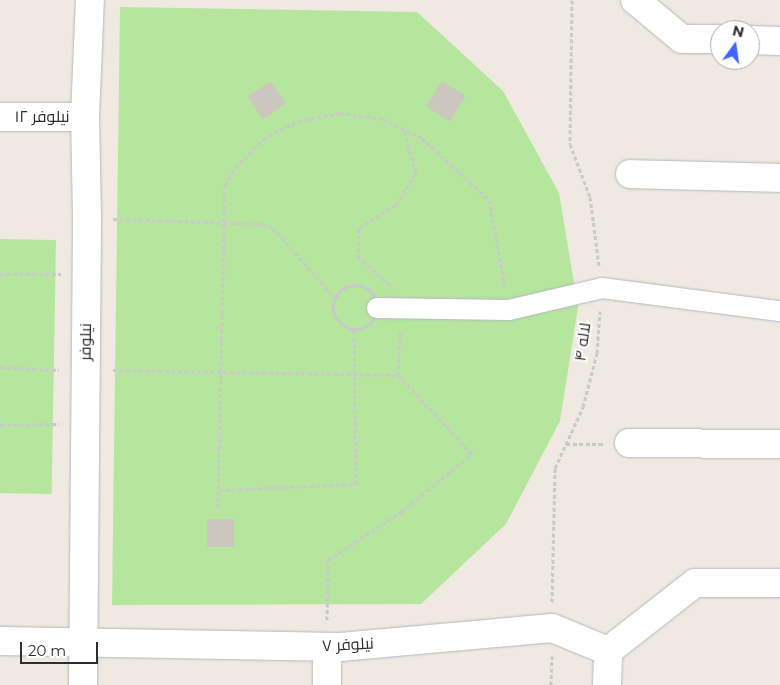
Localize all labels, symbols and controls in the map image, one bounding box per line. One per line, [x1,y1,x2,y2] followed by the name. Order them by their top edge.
[710,20,760,70] north arrow
[731,21,746,42] text: N
[14,107,70,127] street label: نیلوفر ۱۲
[571,321,595,363] street label: لاله ۴
[76,323,96,361] street label: نیلوفر
[22,632,100,664] scale bar
[322,634,374,656] street label: نیلوفر ۷
[28,641,66,660] text: 20 m

